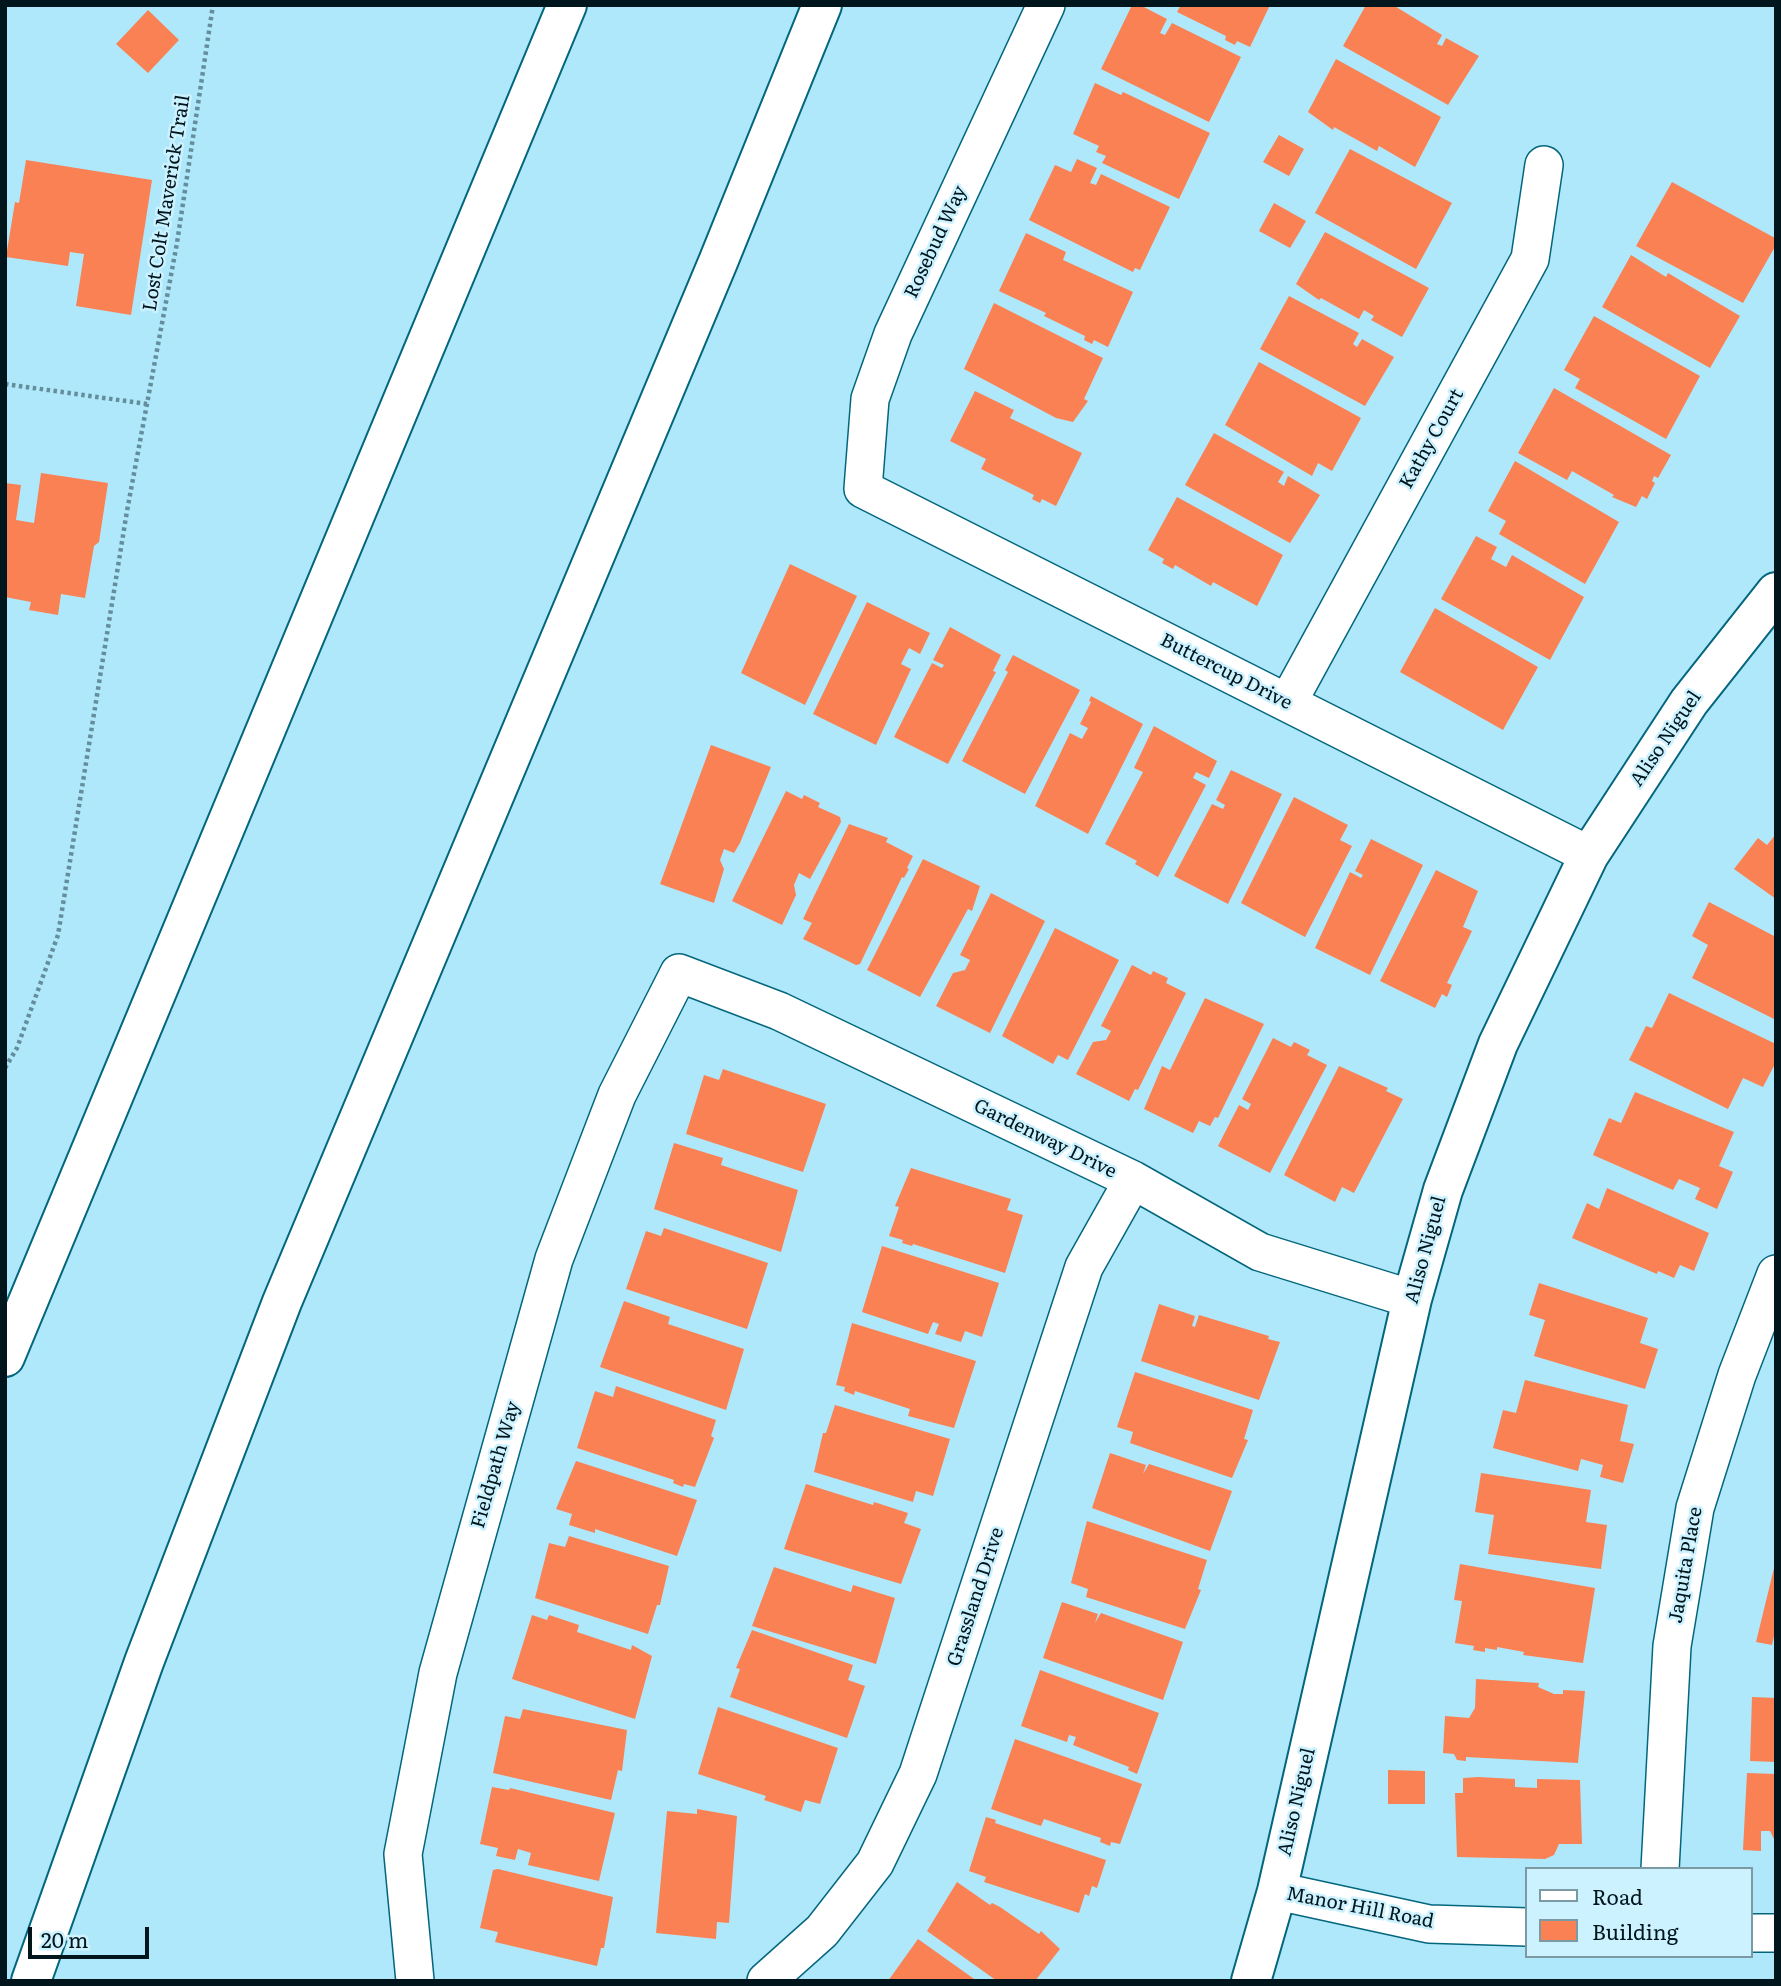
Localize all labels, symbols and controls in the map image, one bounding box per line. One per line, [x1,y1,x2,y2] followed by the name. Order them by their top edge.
[139,93,195,313] street label: Lost Colt Maverick Trail
[900,182,972,302] street label: Rosebud Way
[1395,385,1469,493] street label: Kathy Court
[1156,629,1296,715] street label: Buttercup Drive
[1626,687,1706,791] street label: Aliso Niguel
[970,1095,1120,1183] street label: Gardenway Drive
[1401,1194,1451,1306] street label: Aliso Niguel
[467,1399,525,1531] street label: Fieldpath Way
[1665,1505,1707,1625] street label: Jaquita Place
[943,1525,1009,1669] street label: Grassland Drive
[1273,1746,1321,1858] street label: Aliso Niguel
[1526,1867,1753,1958] legend
[1592,1880,1643,1911] text: Road
[1284,1883,1436,1933] street label: Manor Hill Road
[32,1912,152,1956] scale bar
[1592,1915,1678,1946] text: Building
[41,1923,88,1954] text: 20 m

